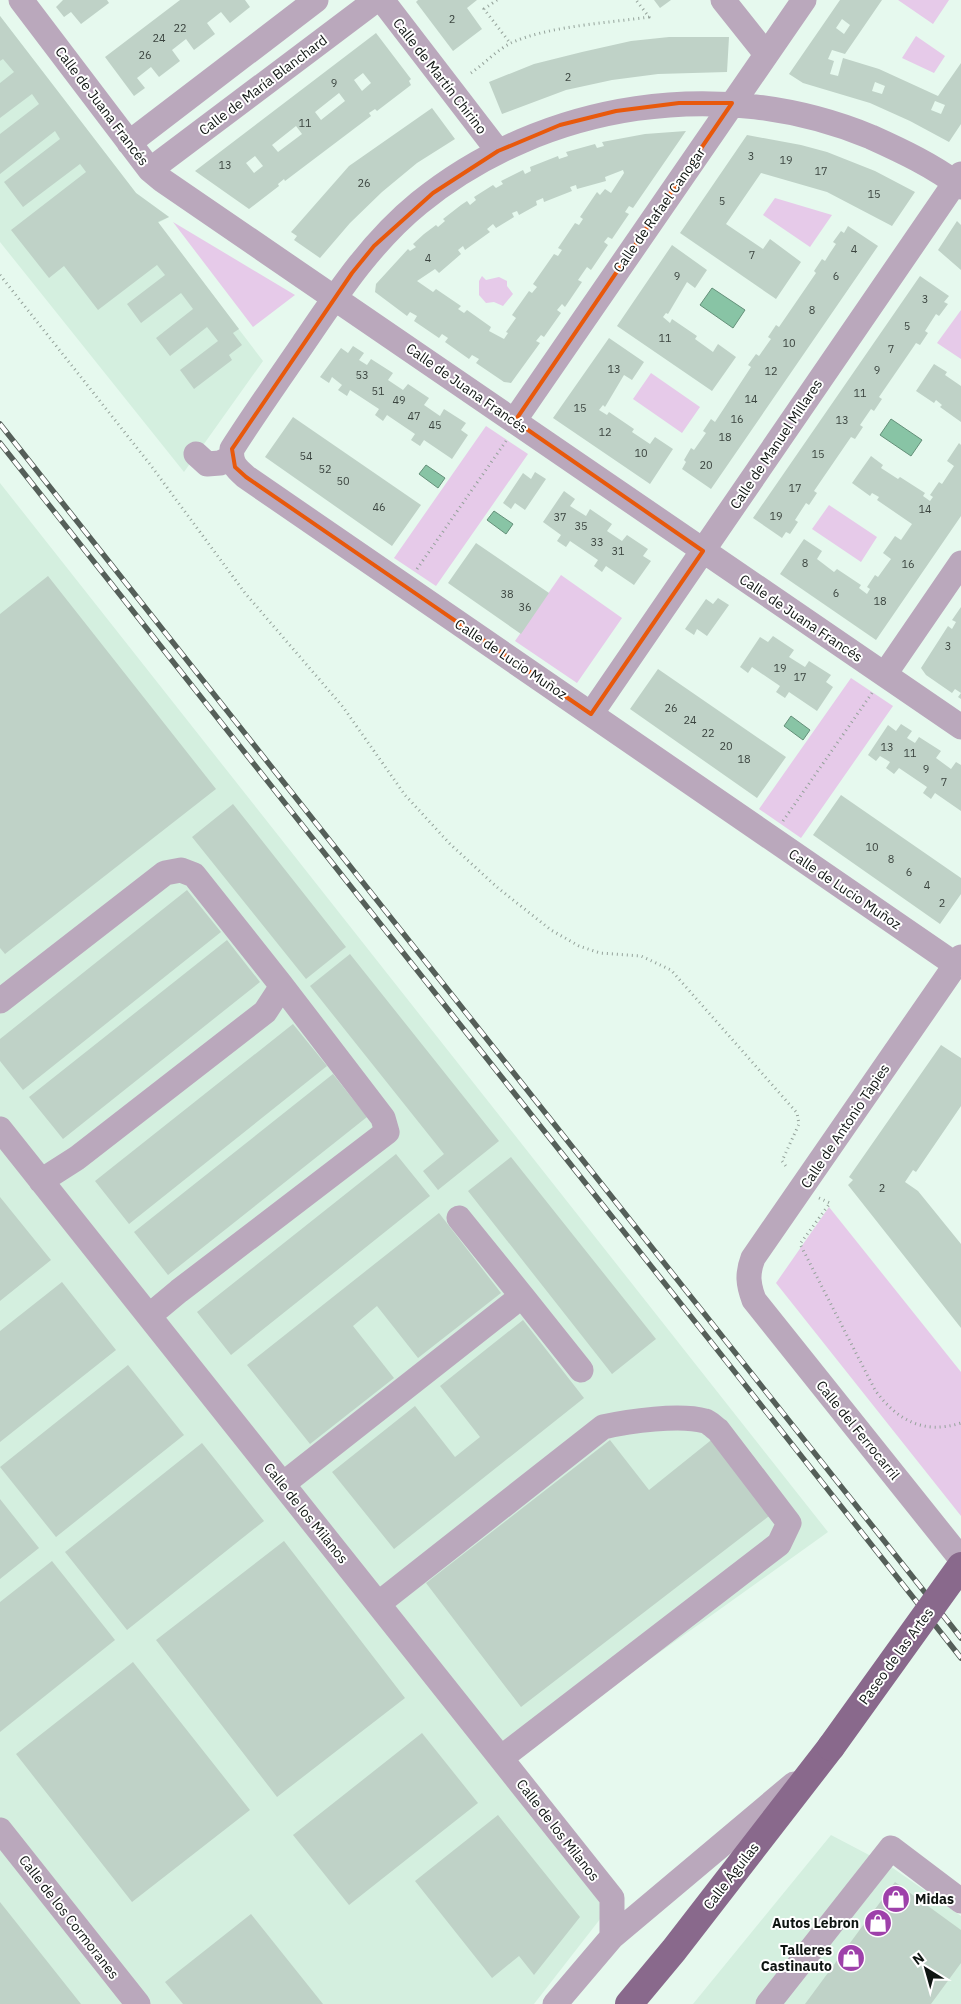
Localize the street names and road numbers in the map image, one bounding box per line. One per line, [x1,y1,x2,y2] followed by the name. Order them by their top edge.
[389,14,491,138] street label: Calle de Martín Chirino
[195,31,331,139] street label: Calle de María Blanchard
[51,43,153,169] street label: Calle de Juana Francés
[609,144,709,276] street label: Calle de Rafael Canogar
[403,339,532,437] street label: Calle de Juana Francés
[726,375,826,512] street label: Calle de Manuel Millares
[736,570,866,666] street label: Calle de Juana Francés
[451,615,571,704] street label: Calle de Lucio Muñoz
[785,845,905,934] street label: Calle de Lucio Muñoz
[797,1060,894,1192] street label: Calle de Antonio Tàpies
[812,1377,904,1484] street label: Calle del Ferrocarril
[260,1459,352,1567] street label: Calle de los Milanos
[855,1604,937,1708] street label: Paseo de las Artes
[513,1775,603,1885] street label: Calle de los Milanos
[698,1838,763,1913] street label: Calle Águilas
[15,1851,123,1983] street label: Calle de los Cormoranes

